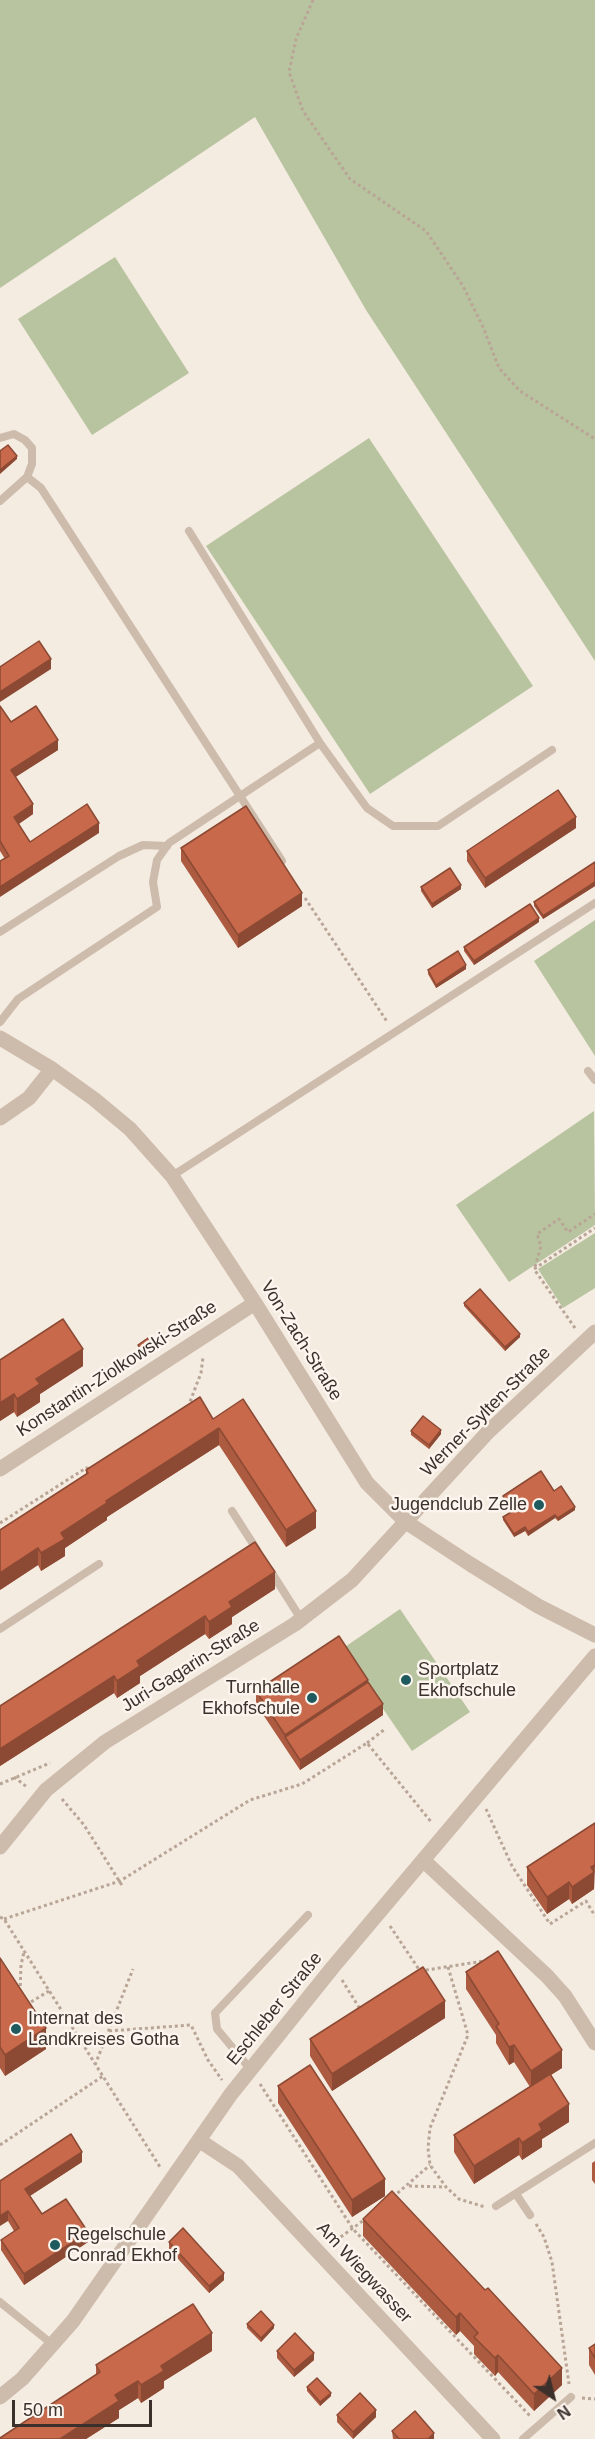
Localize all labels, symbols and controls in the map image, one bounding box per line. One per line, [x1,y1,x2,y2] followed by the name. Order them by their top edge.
[256,1277,346,1405] street label: Von-Zach-Straße
[13,1296,221,1442] street label: Konstantin-Ziolkowski-Straße
[417,1343,555,1481] street label: Werner-Sylten-Straße
[391,1494,527,1516] place label: Jugendclub Zelle
[532,1498,546,1512] marker: Jugendclub Zelle
[118,1615,264,1717] street label: Juri-Gagarin-Straße
[418,1659,516,1702] place label: Sportplatz Ekhofschule
[399,1673,413,1687] marker: Sportplatz Ekhofschule
[202,1677,300,1720] place label: Turnhalle Ekhofschule
[305,1691,319,1705] marker: Turnhalle Ekhofschule
[223,1948,327,2070] street label: Eschleber Straße
[28,2008,179,2050] place label: Internat des Landkreises Gotha
[9,2022,23,2036] marker: Internat des Landkreises Gotha
[312,2218,416,2328] street label: Am Wiegwasser
[67,2224,177,2266] place label: Regelschule Conrad Ekhof
[48,2238,62,2252] marker: Regelschule Conrad Ekhof
[523,2367,583,2427] north arrow
[15,2388,154,2426] scale bar
[23,2400,63,2420] text: 50 m
[554,2402,573,2422] text: N

